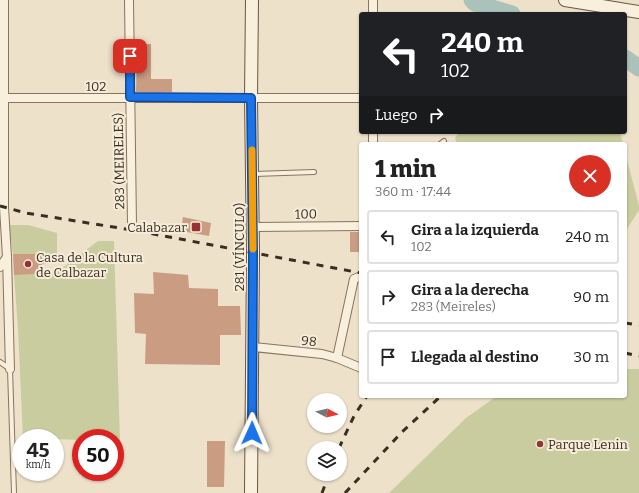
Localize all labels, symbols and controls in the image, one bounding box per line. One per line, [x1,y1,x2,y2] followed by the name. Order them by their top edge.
[441,26,523,59] text: 240 m
[375,28,427,80] icon: left
[113,39,147,73] pin
[119,45,141,67] icon: arrive
[441,60,470,82] text: 102
[86,79,106,94] street label: 102
[425,104,447,126] icon: right
[375,106,417,124] text: Luego
[111,113,127,209] street label: 283 (MEIRELES)
[375,155,436,183] text: 1 min
[569,155,611,197] button: close
[375,184,451,199] text: 360 m · 17:44
[232,203,247,291] street label: 281 (VÍNCULO)
[295,206,317,222] street label: 100
[127,220,187,235] place label: Calabazar
[190,221,202,233] marker: Calabazar
[411,221,539,239] text: Gira a la izquierda
[377,226,399,248] icon: left
[565,228,609,246] text: 240 m
[411,239,432,254] text: 102
[36,250,143,280] place label: Casa de la Cultura de Calbazar
[23,259,33,269] marker: Casa de la Cultura de Calbazar
[411,281,529,299] text: Gira a la derecha
[377,286,399,308] icon: right
[573,288,609,306] text: 90 m
[411,299,496,314] text: 283 (Meireles)
[301,333,317,349] street label: 98
[377,346,399,368] icon: arrive
[411,348,539,366] text: Llegada al destino
[574,348,609,366] text: 30 m
[307,393,347,433] north arrow
[307,393,347,481] map controls
[231,412,273,454] position arrow
[72,429,124,481] speed limit sign: 50
[548,437,628,452] place label: Parque Lenin
[26,438,50,462] text: 45
[535,439,545,449] marker: Parque Lenin
[307,441,347,481] button: layers
[26,459,50,471] text: km/h

